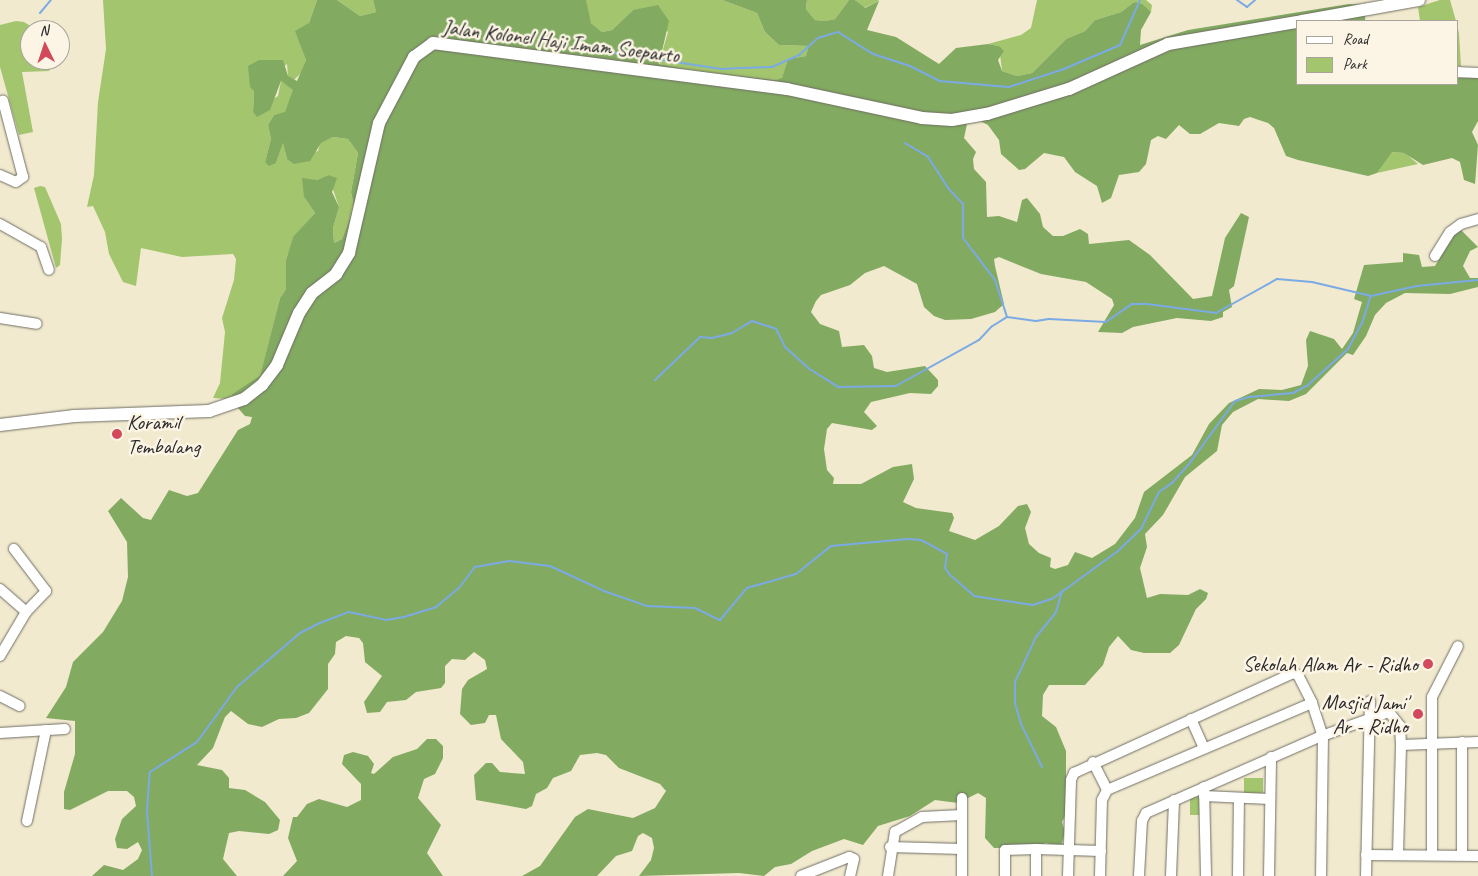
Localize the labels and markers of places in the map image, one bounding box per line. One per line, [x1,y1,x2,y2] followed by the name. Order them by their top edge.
[127,409,200,459] place label: Koramil Tembalang
[111,428,123,440] marker: Koramil Tembalang
[1243,651,1418,677] place label: Sekolah Alam Ar - Ridho
[1422,658,1434,670] marker: Sekolah Alam Ar - Ridho
[1321,689,1408,739] place label: Masjid Jami' Ar - Ridho
[1412,708,1424,720] marker: Masjid Jami' Ar - Ridho

